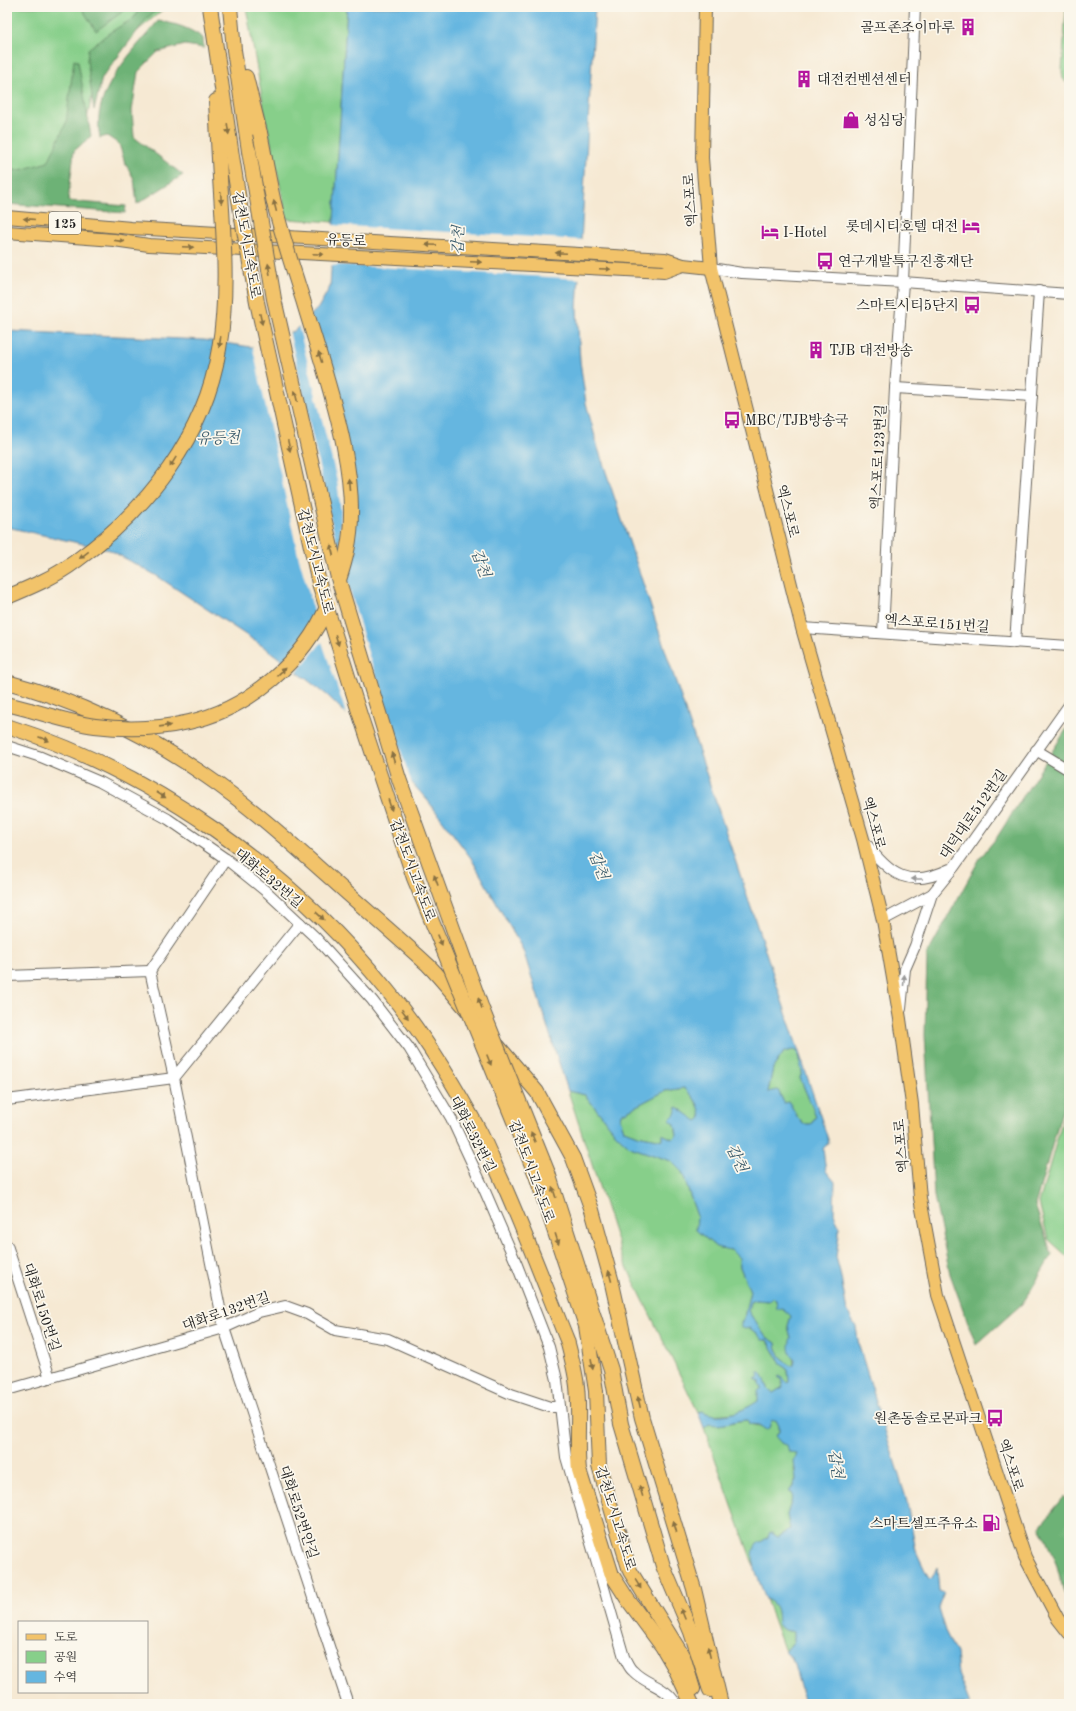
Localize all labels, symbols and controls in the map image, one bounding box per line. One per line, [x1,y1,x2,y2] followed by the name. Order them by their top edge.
[958,17,978,37] building icon: 골프존조이마루
[860,20,955,35] place label: 골프존조이마루
[794,69,814,89] building icon: 대전컨벤션센터
[817,72,912,87] place label: 대전컨벤션센터
[841,110,861,130] shop icon: 성심당
[864,113,905,128] place label: 성심당
[225,123,231,135] one-way arrow
[681,172,700,227] street label: 엑스포로
[230,191,263,300] street label: 갑천도시고속도로
[217,192,224,204] one-way arrow
[272,200,278,212] one-way arrow
[49,212,81,234] road number: 125
[23,216,35,223] one-way arrow
[961,216,981,236] hotel icon: 롯데시티호텔 대전
[846,219,958,234] place label: 롯데시티호텔 대전
[760,222,780,242] hotel icon: I-Hotel
[449,224,468,255] water label: 갑천
[783,226,827,240] place label: I-Hotel
[325,232,367,249] street label: 유등로
[113,238,125,244] one-way arrow
[424,242,437,248] one-way arrow
[182,243,194,250] one-way arrow
[555,249,567,256] one-way arrow
[312,250,324,257] one-way arrow
[815,251,835,271] bus stop icon: 연구개발특구진흥재단
[838,253,974,269] place label: 연구개발특구진흥재단
[470,258,482,265] one-way arrow
[266,263,272,275] one-way arrow
[599,265,612,272] one-way arrow
[962,295,982,315] bus stop icon: 스마트시티5단지
[856,298,959,313] place label: 스마트시티5단지
[258,313,264,325] one-way arrow
[217,335,223,348] one-way arrow
[806,340,826,360] building icon: TJB 대전방송
[829,343,914,358] place label: TJB 대전방송
[317,351,323,363] one-way arrow
[293,390,299,402] one-way arrow
[868,404,889,510] street label: 엑스포로123번길
[722,410,742,430] bus stop icon: MBC/TJB방송국
[745,413,849,428] place label: MBC/TJB방송국
[196,430,241,447] water label: 유등천
[286,440,292,452] one-way arrow
[170,456,177,468] one-way arrow
[346,478,352,490] one-way arrow
[774,483,801,540] street label: 엑스포로
[295,507,336,616] street label: 갑천도시고속도로
[328,544,334,556] one-way arrow
[467,547,494,581] water label: 갑천
[79,551,90,559] one-way arrow
[884,612,990,635] street label: 엑스포로151번길
[334,634,340,646] one-way arrow
[276,667,286,676] one-way arrow
[159,723,171,729] one-way arrow
[38,737,50,743] one-way arrow
[390,752,396,764] one-way arrow
[937,767,1010,862] street label: 대덕대로512번길
[155,792,167,799] one-way arrow
[859,795,888,852] street label: 엑스포로
[387,799,393,811] one-way arrow
[387,817,438,924] street label: 갑천도시고속도로
[232,846,306,911] street label: 대화로32번길
[585,849,612,883] water label: 갑천
[433,874,439,886] one-way arrow
[910,876,923,882] one-way arrow
[315,911,324,920] one-way arrow
[437,934,443,946] one-way arrow
[900,974,907,986] one-way arrow
[477,996,483,1008] one-way arrow
[401,1008,409,1019] one-way arrow
[486,1055,492,1066] one-way arrow
[447,1093,498,1175] street label: 대화로32번길
[506,1118,557,1225] street label: 갑천도시고속도로
[892,1118,911,1174] street label: 엑스포로
[530,1130,536,1142] one-way arrow
[723,1141,751,1176] water label: 갑천
[551,1186,557,1198] one-way arrow
[554,1233,560,1245] one-way arrow
[20,1261,63,1353] street label: 대화로150번길
[607,1269,613,1281] one-way arrow
[180,1289,272,1334] street label: 대화로132번길
[589,1358,595,1370] one-way arrow
[635,1396,641,1408] one-way arrow
[985,1408,1005,1428] bus stop icon: 원촌동솔로몬파크
[874,1411,982,1426] place label: 원촌동솔로몬파크
[995,1437,1026,1494] street label: 엑스포로
[825,1448,846,1481] water label: 갑천
[276,1464,321,1561] street label: 대화로52번안길
[593,1464,639,1573] street label: 갑천도시고속도로
[638,1485,644,1497] one-way arrow
[981,1513,1001,1533] fuel station icon: 스마트셀프주유소
[870,1516,978,1531] place label: 스마트셀프주유소
[672,1521,678,1533] one-way arrow
[635,1578,642,1590] one-way arrow
[680,1608,686,1620] one-way arrow
[18,1621,148,1693] legend
[54,1631,78,1644] text: 도로
[706,1646,712,1659] one-way arrow
[54,1651,77,1664] text: 공원
[54,1671,77,1684] text: 수역

